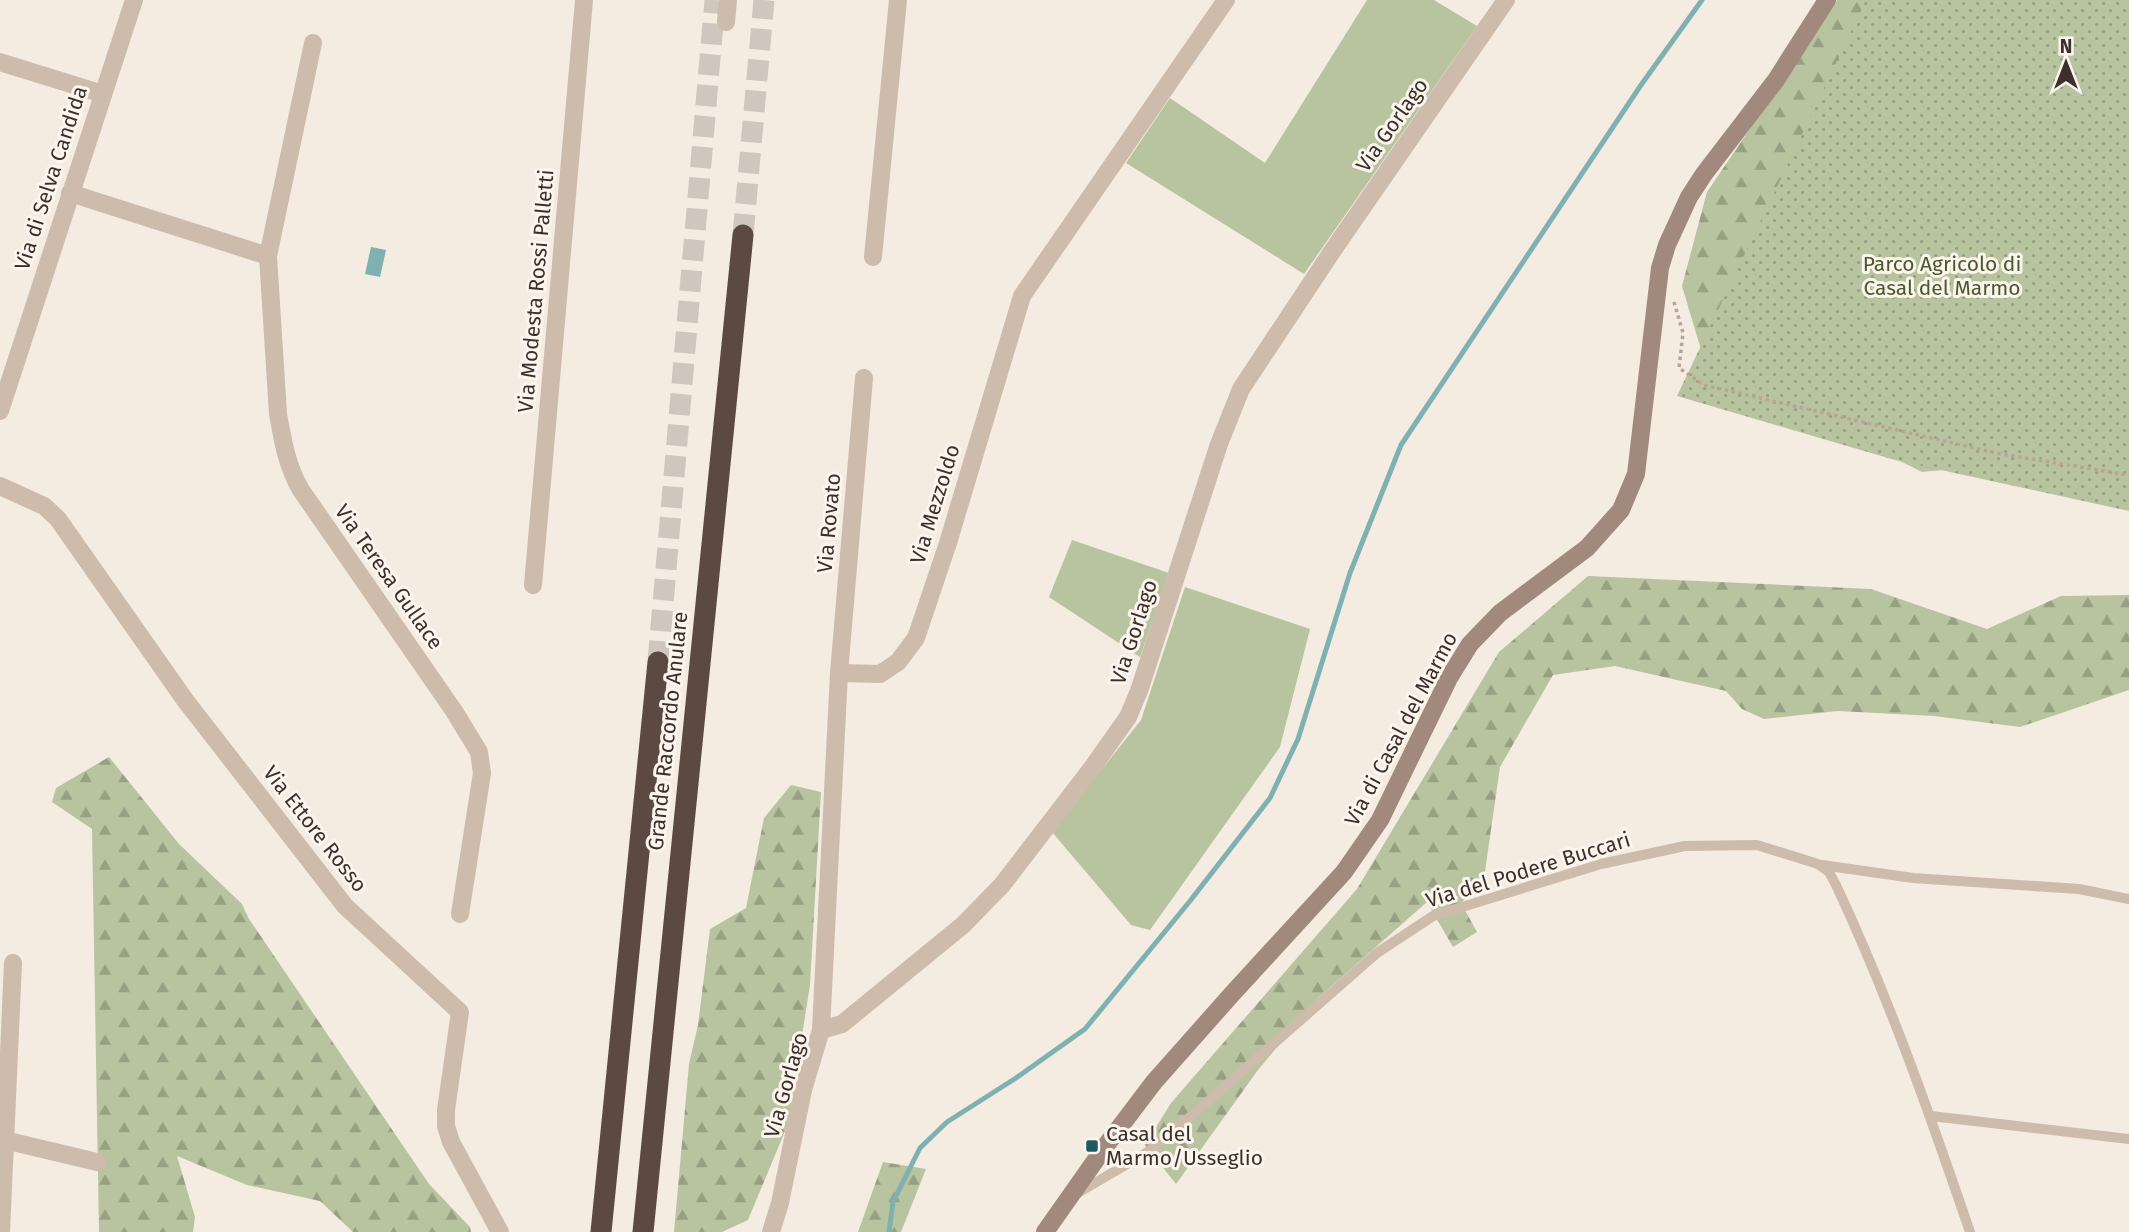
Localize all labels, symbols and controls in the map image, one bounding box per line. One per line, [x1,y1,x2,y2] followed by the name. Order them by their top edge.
[2031,28,2101,98] north arrow
[2060,35,2072,58] text: N
[1350,73,1434,177] street label: Via Gorlago
[9,83,93,273] street label: Via di Selva Candida
[512,168,560,414] street label: Via Modesta Rossi Palletti
[1863,251,2021,301] park label: Parco Agricolo di Casal del Marmo
[905,441,965,567] street label: Via Mezzoldo
[812,472,846,574] street label: Via Rovato
[329,499,449,655] street label: Via Teresa Gullace
[1105,576,1163,688] street label: Via Gorlago
[643,610,693,852] street label: Grande Raccordo Anulare
[1339,628,1463,830] street label: Via di Casal del Marmo
[258,761,372,897] street label: Via Ettore Rosso
[1423,826,1633,914] street label: Via del Podere Buccari
[759,1029,813,1141] street label: Via Gorlago
[1106,1121,1263,1171] place label: Casal del Marmo/Usseglio
[1084,1138,1100,1154] marker: Casal del Marmo/Usseglio

